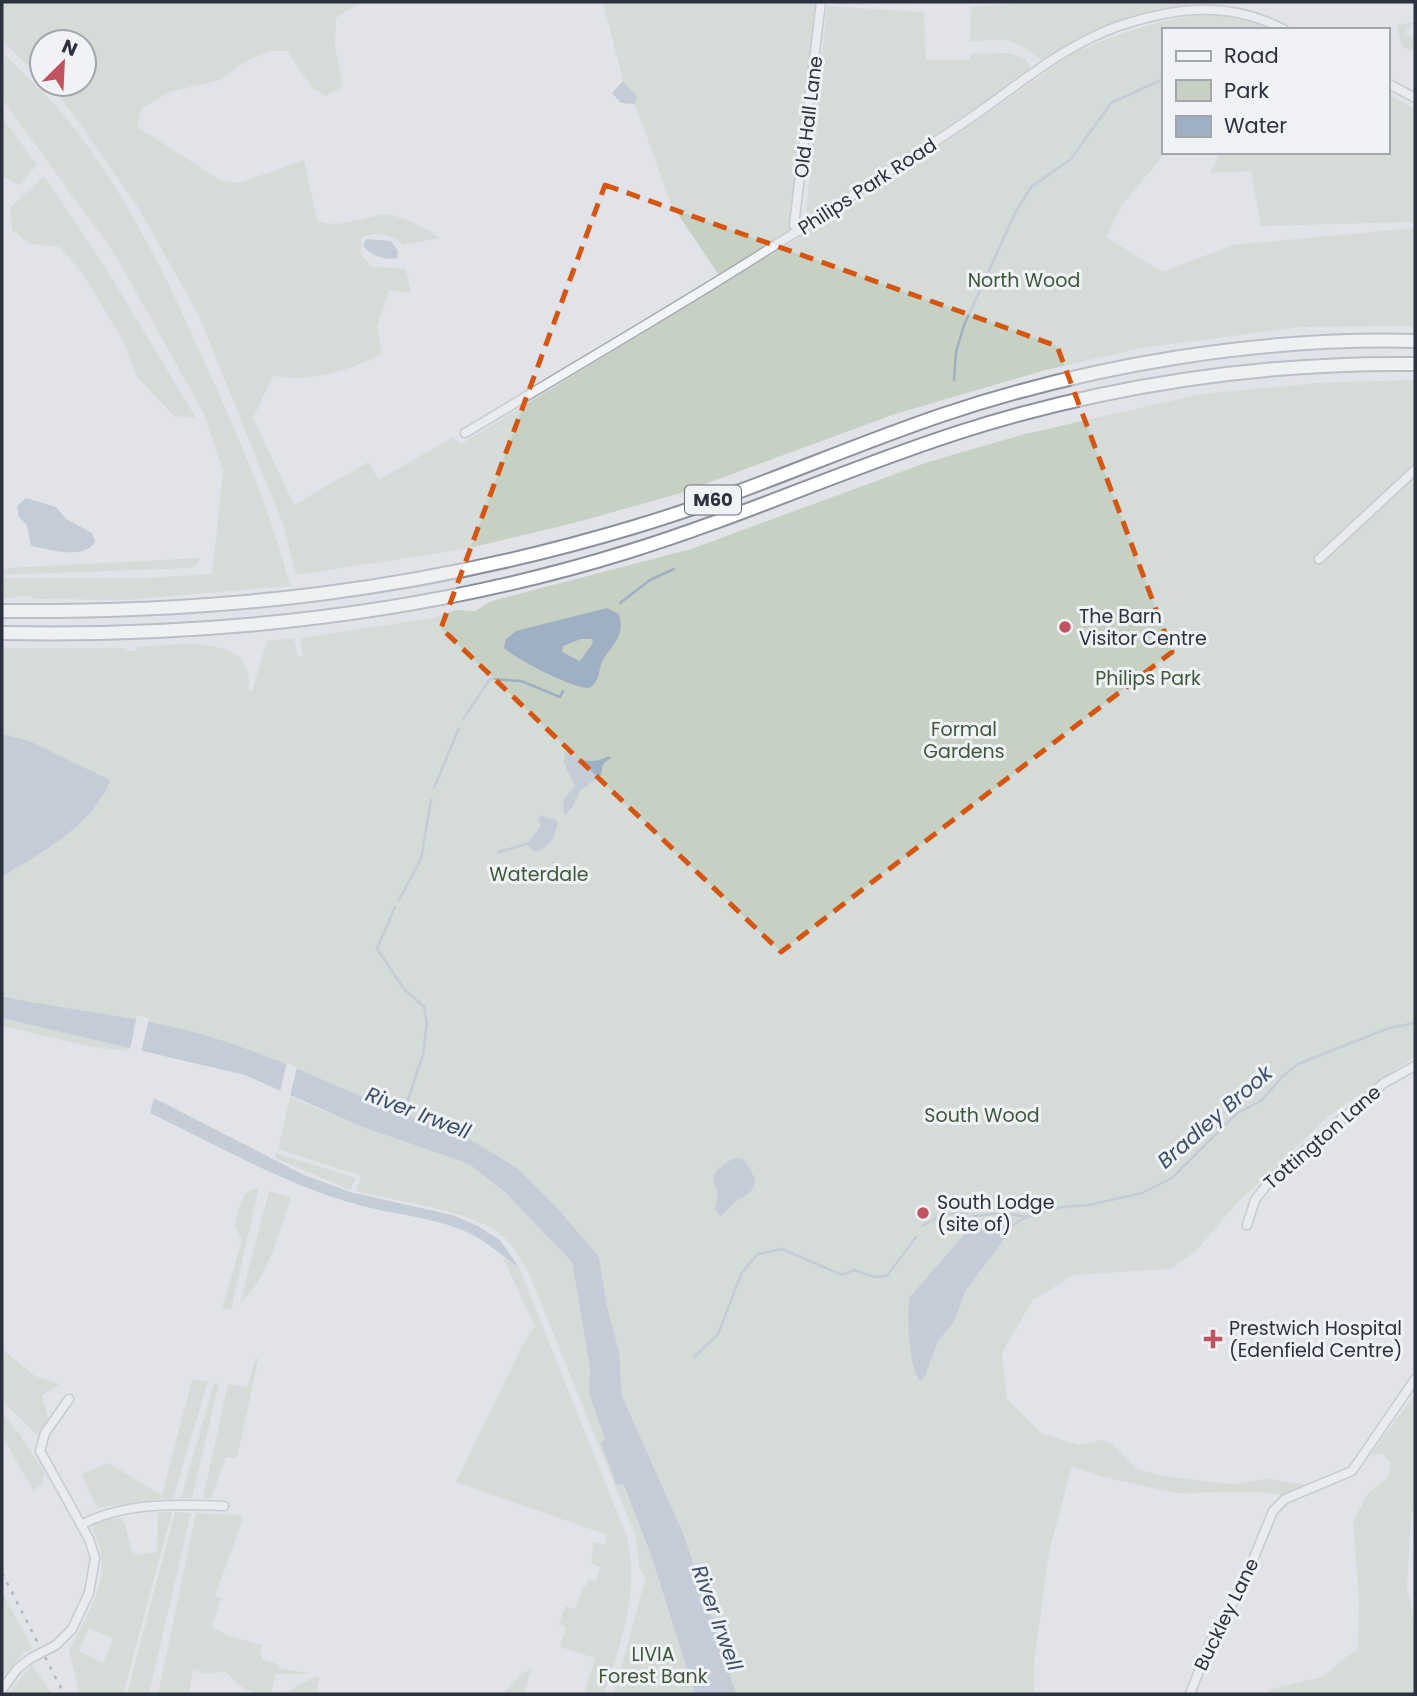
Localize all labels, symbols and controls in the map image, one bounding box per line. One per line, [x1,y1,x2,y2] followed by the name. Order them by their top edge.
[28,28,98,98] north arrow
[1162,28,1389,154] legend
[58,33,82,63] text: N
[1224,41,1279,70] text: Road
[788,54,829,180] street label: Old Hall Lane
[1224,76,1269,105] text: Park
[1224,111,1287,140] text: Water
[793,131,942,241] street label: Philips Park Road
[968,267,1080,294] park label: North Wood
[685,486,741,514] road number: M60
[1079,603,1207,652] place label: The Barn Visitor Centre
[1057,619,1073,635] marker: The Barn Visitor Centre
[1095,665,1201,692] park label: Philips Park
[923,716,1005,765] park label: Formal Gardens
[489,861,589,888] park label: Waterdale
[1151,1058,1279,1175] water label: Bradley Brook
[361,1079,476,1146] water label: River Irwell
[1258,1079,1387,1196] street label: Tottington Lane
[924,1102,1040,1129] park label: South Wood
[937,1189,1054,1238] place label: South Lodge (site of)
[915,1205,931,1221] marker: South Lodge (site of)
[1229,1315,1402,1364] place label: Prestwich Hospital (Edenfield Centre)
[1203,1329,1223,1349] marker: Prestwich Hospital (Edenfield Centre)
[1187,1553,1265,1675] street label: Buckley Lane
[685,1561,750,1675] water label: River Irwell
[599,1641,708,1690] park label: LIVIA Forest Bank

